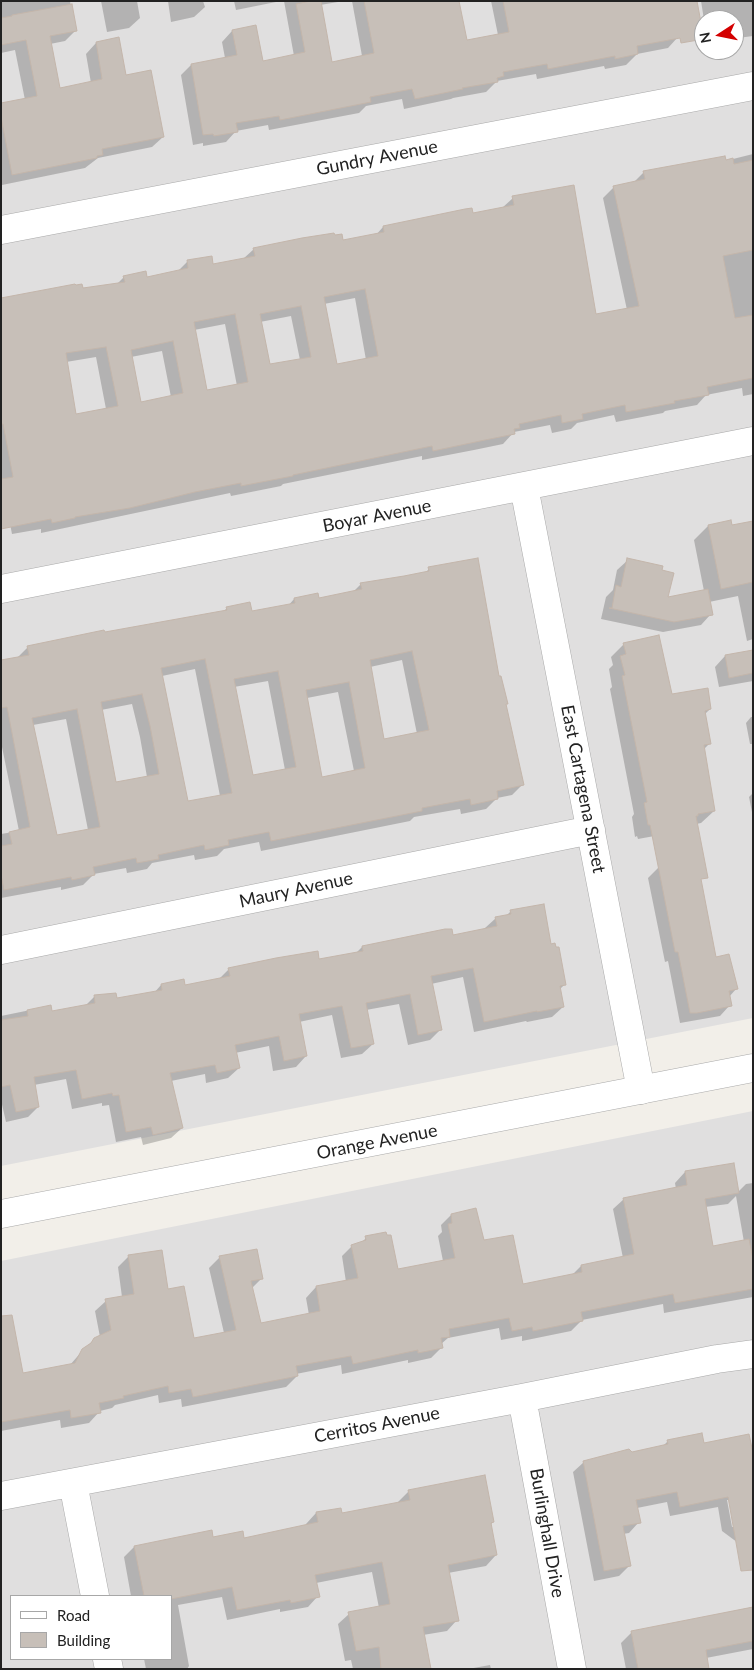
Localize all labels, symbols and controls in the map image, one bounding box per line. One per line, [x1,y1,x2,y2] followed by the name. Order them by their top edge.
[694,10,744,60] north arrow
[695,31,714,45] text: N
[314,136,440,180] street label: Gundry Avenue
[321,495,433,537] street label: Boyar Avenue
[556,703,610,875] street label: East Cartagena Street
[237,867,355,913] street label: Maury Avenue
[315,1120,439,1164] street label: Orange Avenue
[312,1402,442,1448] street label: Cerritos Avenue
[525,1467,569,1599] street label: Burlinghall Drive
[10,1595,172,1660] legend
[57,1606,90,1624] text: Road
[57,1631,110,1649] text: Building

